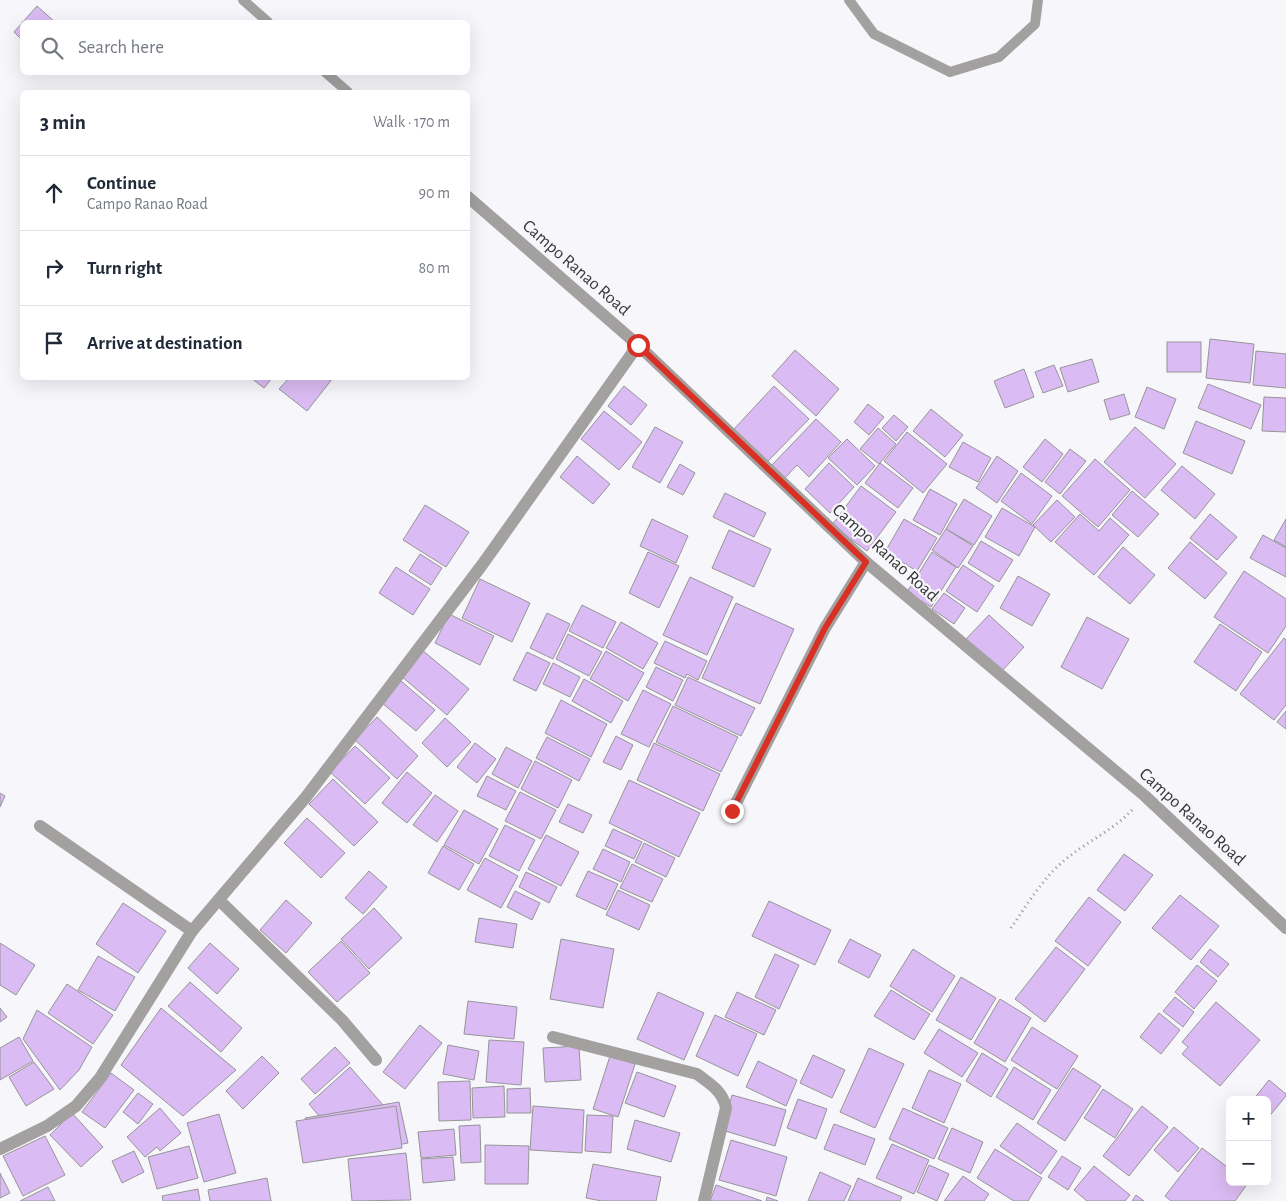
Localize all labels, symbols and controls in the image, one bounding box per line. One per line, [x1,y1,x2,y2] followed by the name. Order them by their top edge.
[20,20,470,75] search box
[38,34,66,62] icon: search
[78,38,164,57] text: Search here
[40,112,86,133] text: 3 min
[373,114,450,130] text: Walk · 170 m
[87,174,156,193] text: Continue
[40,179,68,207] icon: ahead
[419,185,450,201] text: 90 m
[87,196,208,212] text: Campo Ranao Road
[519,217,633,319] street label: Campo Ranao Road
[40,254,68,282] icon: right
[87,259,162,278] text: Turn right
[419,260,450,276] text: 80 m
[40,329,68,357] icon: arrive
[87,334,243,353] text: Arrive at destination
[627,334,650,357] route start
[829,501,941,605] street label: Campo Ranao Road
[1136,765,1248,869] street label: Campo Ranao Road
[721,800,744,823] route end
[1226,1096,1271,1186] map controls
[1226,1096,1271,1141] button: +
[1226,1141,1271,1186] button: −

